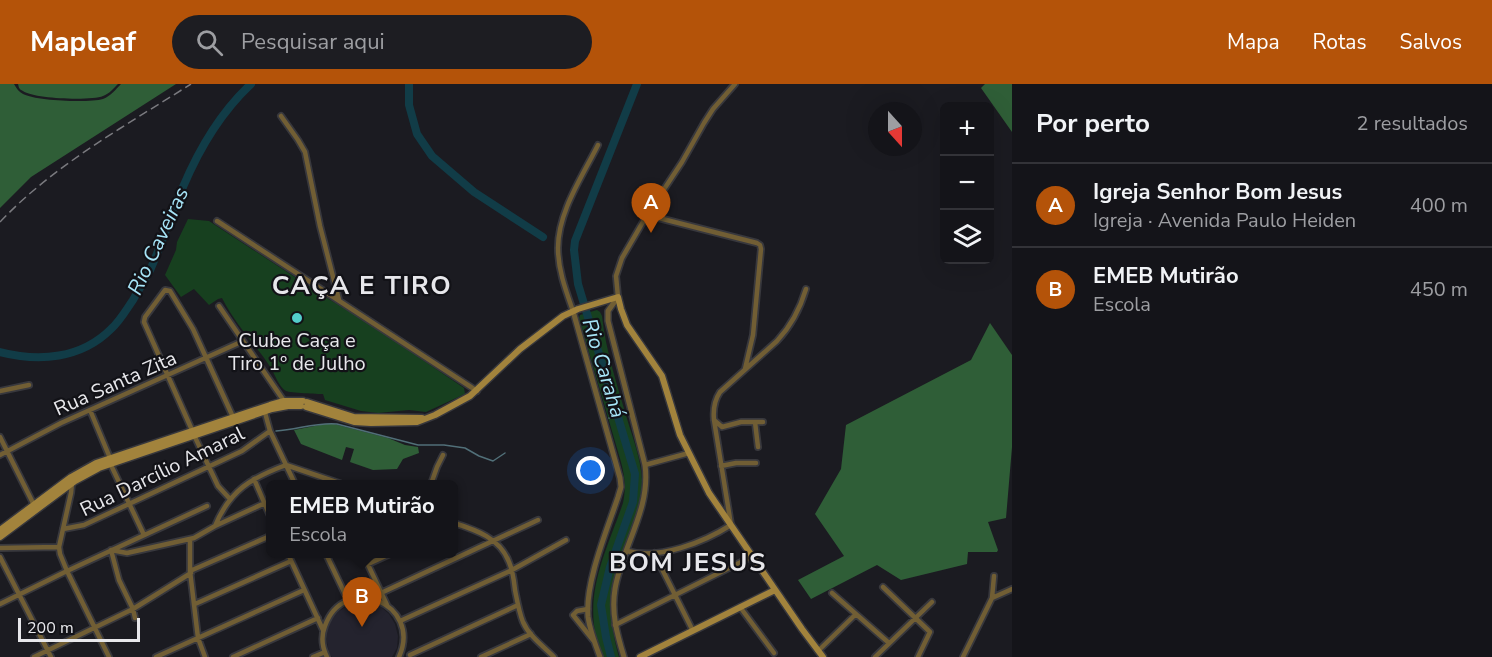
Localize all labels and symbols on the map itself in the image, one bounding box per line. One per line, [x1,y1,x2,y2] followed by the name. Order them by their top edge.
[868,102,922,156] north arrow
[121,182,195,300] water label: Rio Caveiras
[632,184,670,233] pin: A
[272,268,452,303] district label: CAÇA E TIRO
[290,311,304,325] marker: Clube Caça e Tiro 1º de Julho
[576,315,632,421] water label: Rio Carahá
[228,327,366,377] place label: Clube Caça e Tiro 1º de Julho
[50,344,181,423] street label: Rua Santa Zita
[76,420,249,523] street label: Rua Darcílio Amaral
[576,456,605,485] your location
[609,545,767,580] district label: BOM JESUS
[342,578,382,627] pin: B
[18,615,140,642] scale bar

